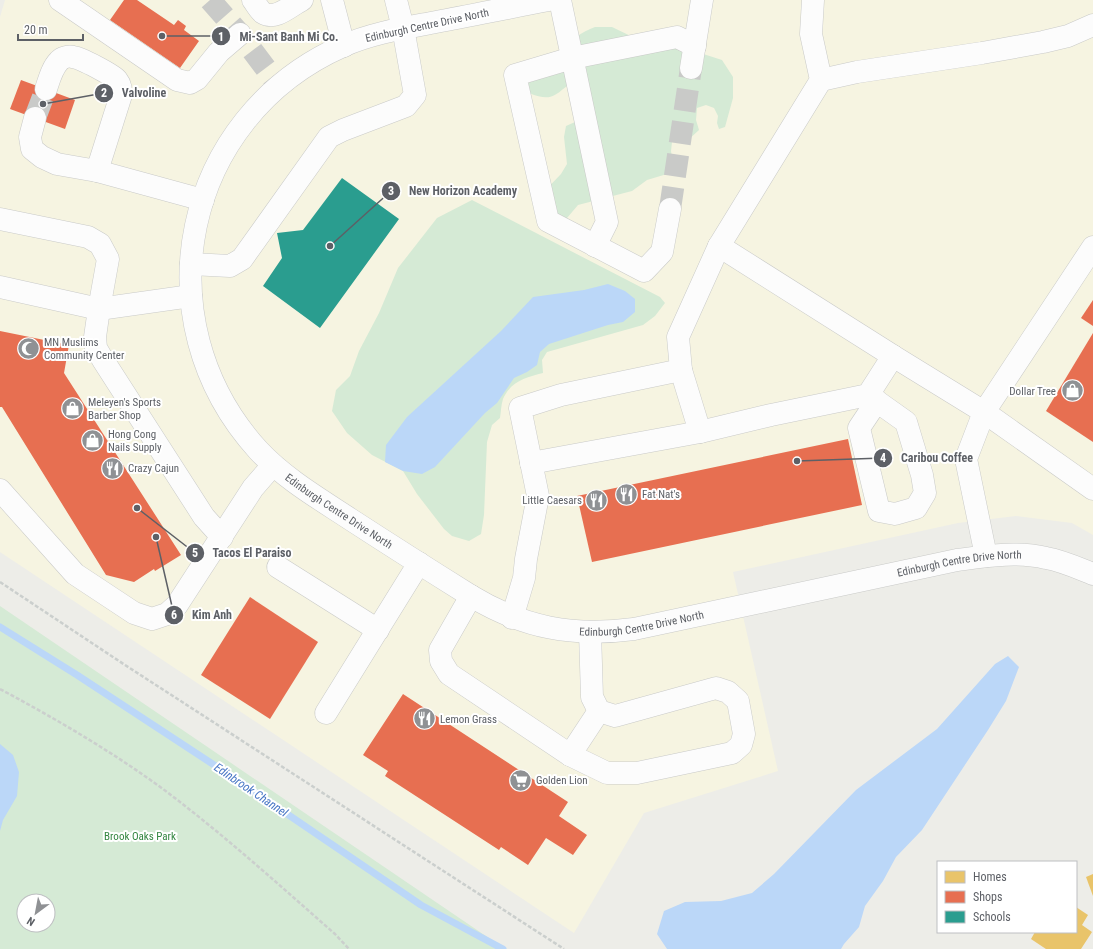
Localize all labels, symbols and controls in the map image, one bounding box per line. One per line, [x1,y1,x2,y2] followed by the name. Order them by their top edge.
[364,6,490,45] street label: Edinburgh Centre Drive North
[18,16,83,42] scale bar
[24,23,48,37] text: 20 m
[211,24,346,48] callout: Mi-Sant Banh Mi Co.
[218,30,224,44] text: 1
[239,30,339,44] text: Mi-Sant Banh Mi Co.
[94,81,174,105] callout: Valvoline
[101,86,107,100] text: 2
[122,86,166,100] text: Valvoline
[381,179,525,203] callout: New Horizon Academy
[388,184,394,198] text: 3
[409,184,518,198] text: New Horizon Academy
[15,335,41,361] mosque icon: MN Muslims Community Center
[44,336,125,362] place label: MN Muslims Community Center
[1059,378,1085,404] shop icon: Dollar Tree
[1009,385,1056,398] place label: Dollar Tree
[60,395,86,421] shop icon: Meleyen's Sports Barber Shop
[88,396,161,422] place label: Meleyen's Sports Barber Shop
[80,427,106,453] shop icon: Hong Cong Nails Supply
[108,428,162,454] place label: Hong Cong Nails Supply
[873,446,982,470] callout: Caribou Coffee
[880,451,886,465] text: 4
[901,451,973,465] text: Caribou Coffee
[99,455,125,481] restaurant icon: Crazy Cajun
[128,462,179,475] place label: Crazy Cajun
[282,471,395,552] street label: Edinburgh Centre Drive North
[614,481,640,507] restaurant icon: Fat Nat's
[584,487,610,513] restaurant icon: Little Caesars
[642,488,680,501] place label: Fat Nat's
[522,494,582,507] place label: Little Caesars
[185,541,300,565] callout: Tacos El Paraiso
[192,546,198,560] text: 5
[213,546,291,560] text: Tacos El Paraiso
[896,548,1022,580] street label: Edinburgh Centre Drive North
[164,603,240,627] callout: Kim Anh
[171,608,177,622] text: 6
[192,608,232,622] text: Kim Anh
[579,608,705,639] street label: Edinburgh Centre Drive North
[411,706,437,732] restaurant icon: Lemon Grass
[440,713,497,726] place label: Lemon Grass
[212,760,291,820] water label: Edinbrook Channel
[508,767,534,793] supermarket icon: Golden Lion
[536,774,588,787] place label: Golden Lion
[104,830,176,843] park label: Brook Oaks Park
[937,861,1077,933] legend
[973,870,1007,884] text: Homes
[973,890,1002,904] text: Shops
[16,893,56,933] north arrow
[973,910,1011,924] text: Schools
[24,914,37,928] text: N

